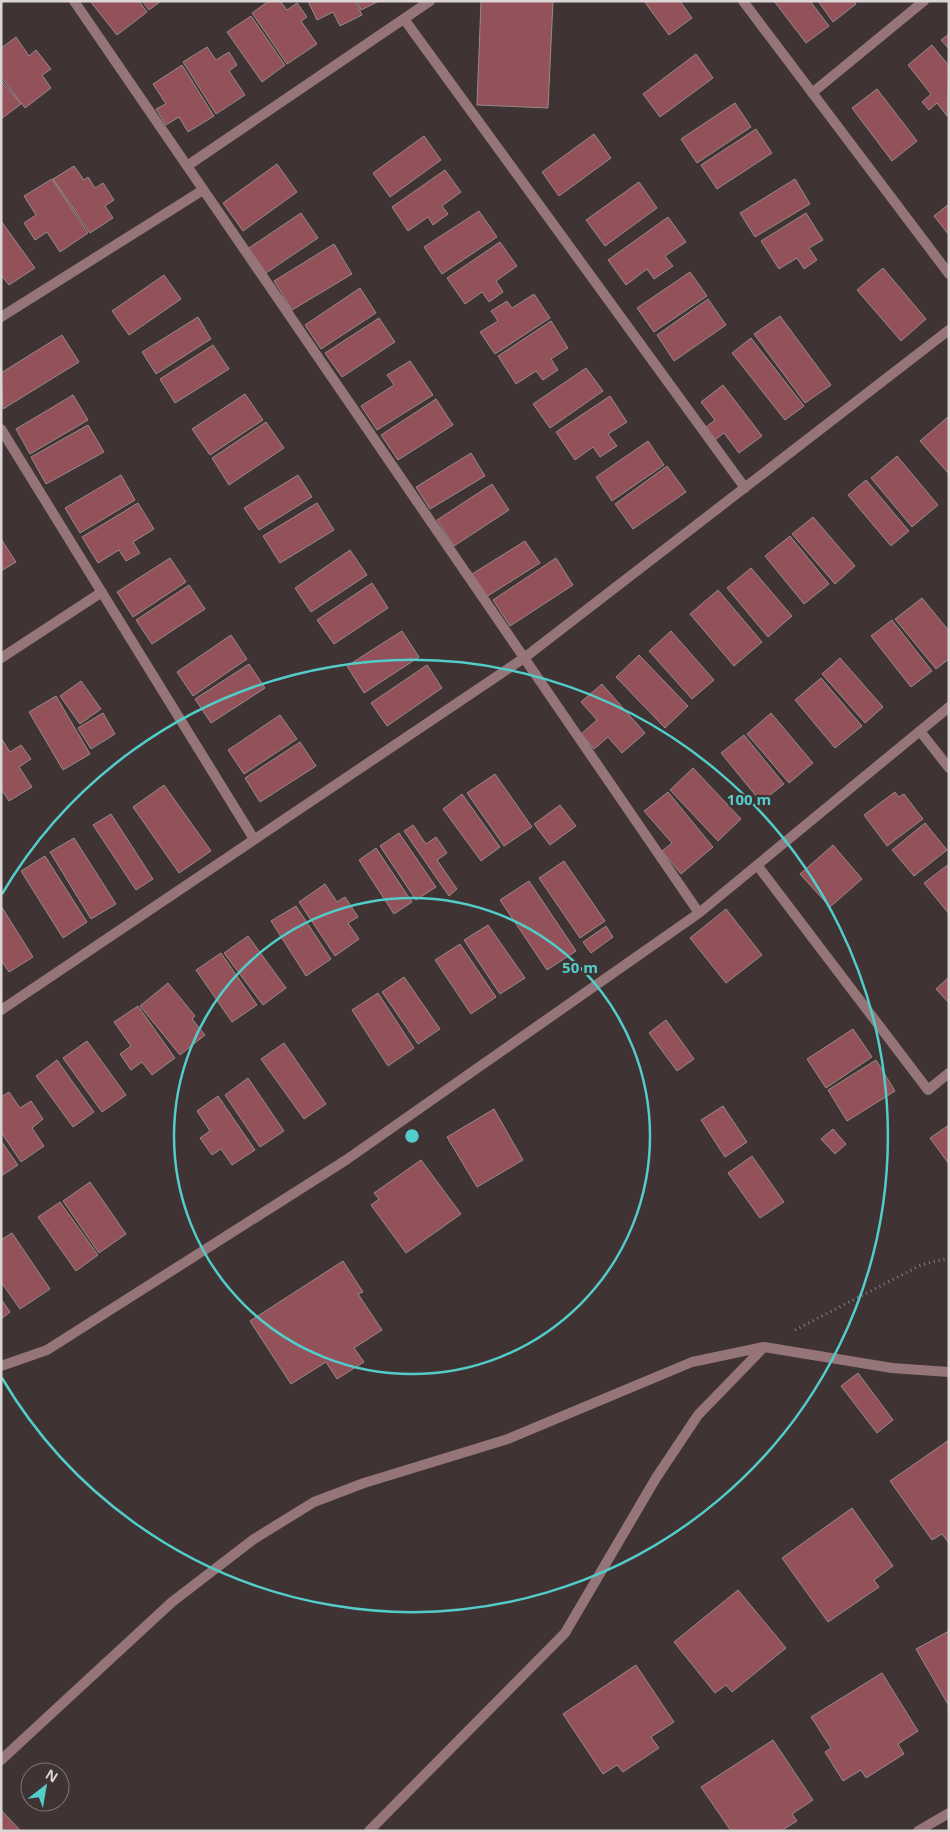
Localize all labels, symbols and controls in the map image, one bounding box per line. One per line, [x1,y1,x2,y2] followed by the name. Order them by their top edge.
[727,789,771,809] text: 100 m
[562,957,598,977] text: 50 m
[403,1127,421,1145] centre of rings
[20,1762,70,1812] north arrow
[42,1764,62,1787] text: N

